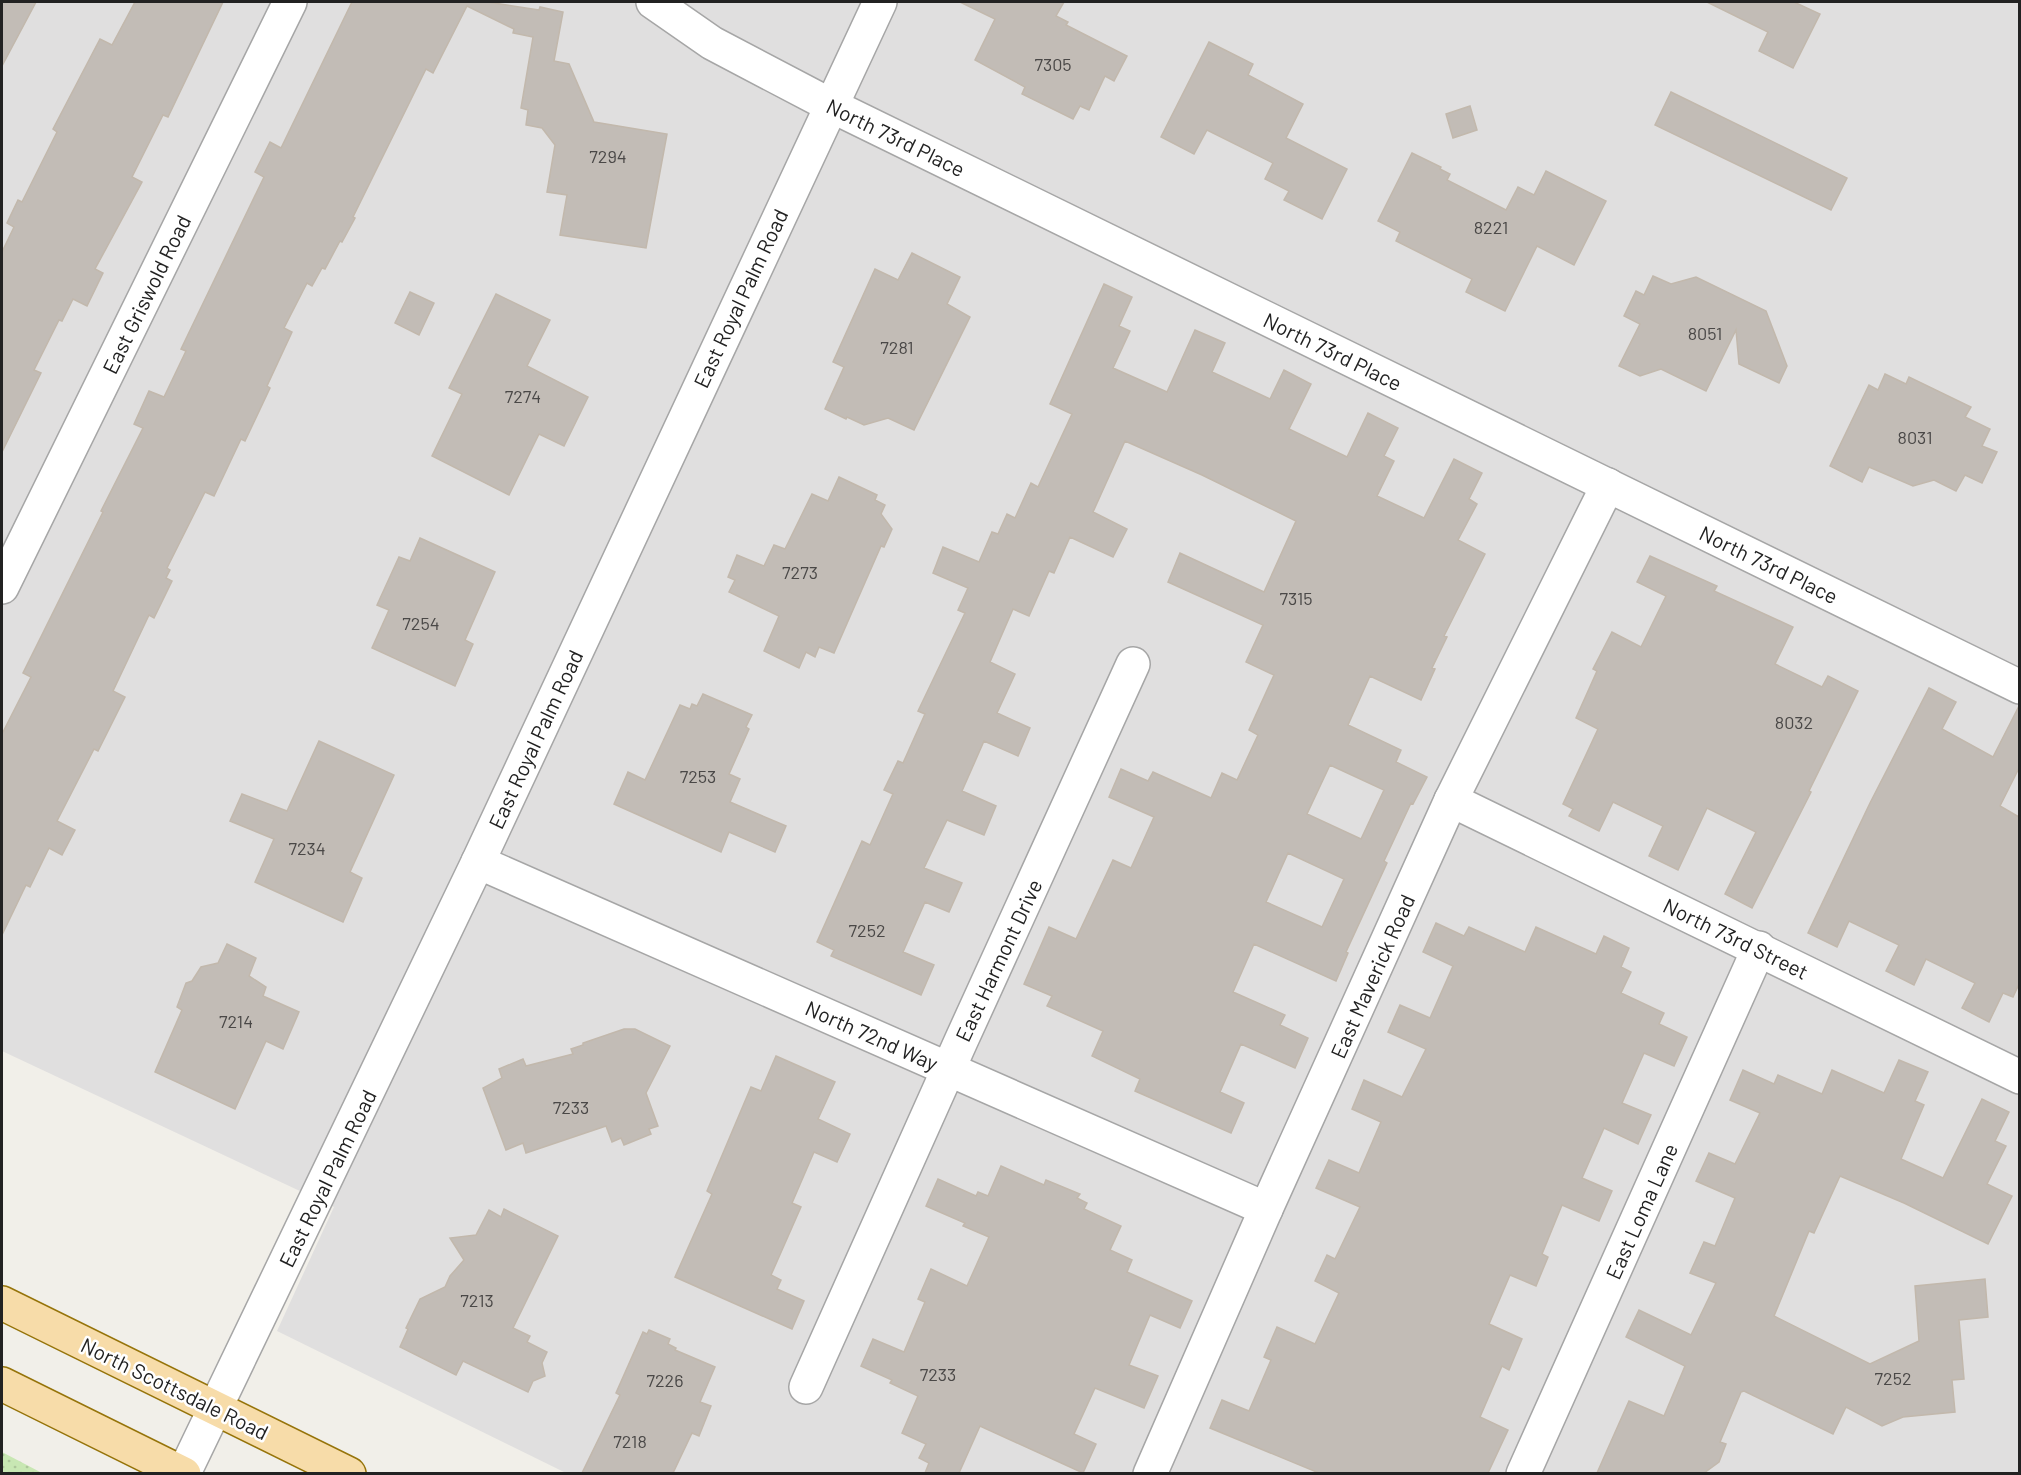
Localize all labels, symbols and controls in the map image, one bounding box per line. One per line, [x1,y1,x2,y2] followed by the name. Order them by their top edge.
[1034,53,1072,75] house number: 7305
[823,93,969,181] street label: North 73rd Place
[589,145,627,167] house number: 7294
[688,205,792,391] street label: East Royal Palm Road
[97,210,195,378] street label: East Griswold Road
[1474,216,1508,238] house number: 8221
[1260,307,1406,395] street label: North 73rd Place
[1688,322,1722,344] house number: 8051
[880,336,914,358] house number: 7281
[505,385,541,407] house number: 7274
[1898,426,1933,448] house number: 8031
[1696,520,1842,608] street label: North 73rd Place
[782,561,818,583] house number: 7273
[1279,587,1313,609] house number: 7315
[402,612,440,634] house number: 7254
[483,646,587,832] street label: East Royal Palm Road
[1775,711,1813,733] house number: 8032
[680,765,716,787] house number: 7253
[288,837,326,859] house number: 7234
[949,875,1047,1045] street label: East Harmont Drive
[1325,890,1419,1062] street label: East Maverick Road
[1660,892,1812,984] street label: North 73rd Street
[848,919,886,941] house number: 7252
[802,995,942,1076] street label: North 72nd Way
[219,1010,253,1032] house number: 7214
[273,1085,381,1271] street label: East Royal Palm Road
[553,1096,589,1118] house number: 7233
[1600,1139,1682,1283] street label: East Loma Lane
[460,1289,494,1311] house number: 7213
[77,1332,273,1444] street label: North Scottsdale Road
[920,1363,956,1385] house number: 7233
[1874,1367,1912,1389] house number: 7252
[646,1369,684,1391] house number: 7226
[613,1430,647,1452] house number: 7218

